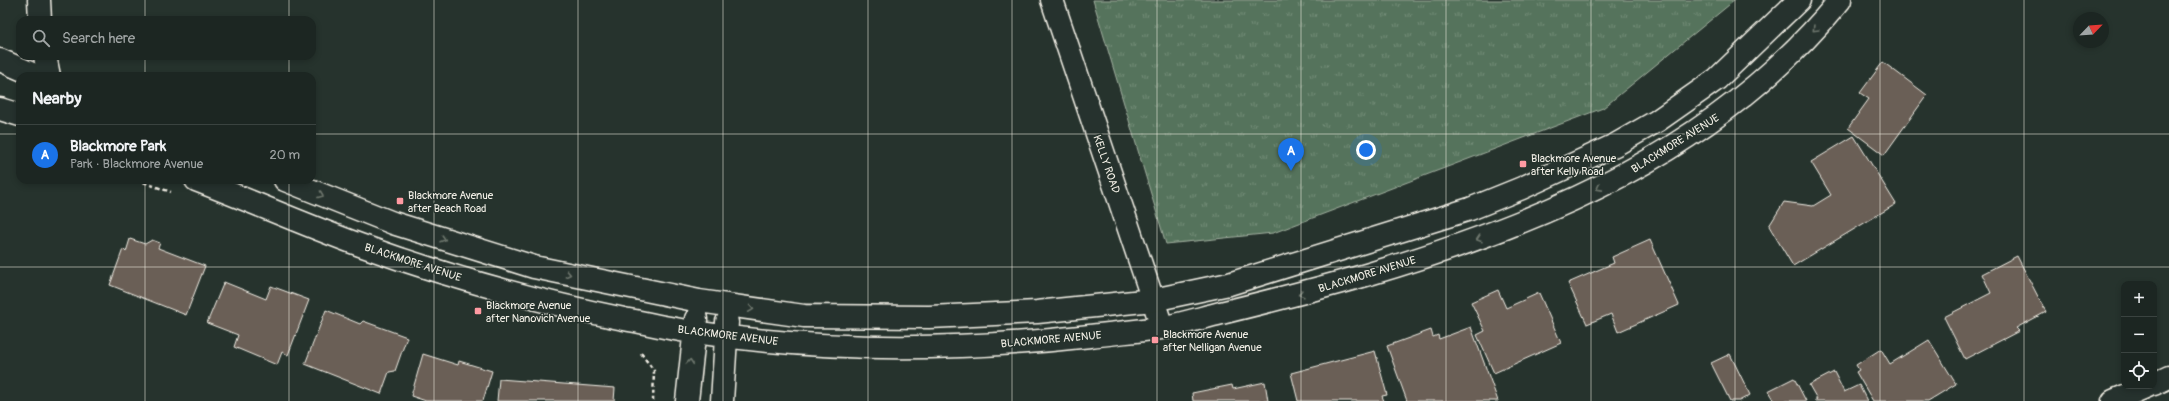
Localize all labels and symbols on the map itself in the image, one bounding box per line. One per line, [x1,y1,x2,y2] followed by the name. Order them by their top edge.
[2073,12,2109,48] north arrow
[1812,24,1820,32] one-way arrow
[1629,111,1722,176] street label: BLACKMORE AVENUE
[1090,133,1123,195] street label: KELLY ROAD
[1278,138,1304,171] pin: A
[1356,140,1376,160] your location
[1531,152,1617,178] place label: Blackmore Avenue after Kelly Road
[1518,159,1528,169] marker: Blackmore Avenue after Kelly Road
[1595,183,1603,191] one-way arrow
[408,189,494,215] place label: Blackmore Avenue after Beach Road
[317,190,324,198] one-way arrow
[395,196,405,206] marker: Blackmore Avenue after Beach Road
[1476,234,1483,242] one-way arrow
[439,235,446,243] one-way arrow
[363,241,463,284] street label: BLACKMORE AVENUE
[1317,253,1418,295] street label: BLACKMORE AVENUE
[565,270,571,278] one-way arrow
[1298,289,1304,297] one-way arrow
[486,299,591,325] place label: Blackmore Avenue after Nanovich Avenue
[748,304,754,313] one-way arrow
[473,306,483,316] marker: Blackmore Avenue after Nanovich Avenue
[677,323,779,348] street label: BLACKMORE AVENUE
[1163,328,1262,354] place label: Blackmore Avenue after Nelligan Avenue
[1000,329,1102,350] street label: BLACKMORE AVENUE
[1150,335,1160,345] marker: Blackmore Avenue after Nelligan Avenue
[686,359,695,365] one-way arrow

